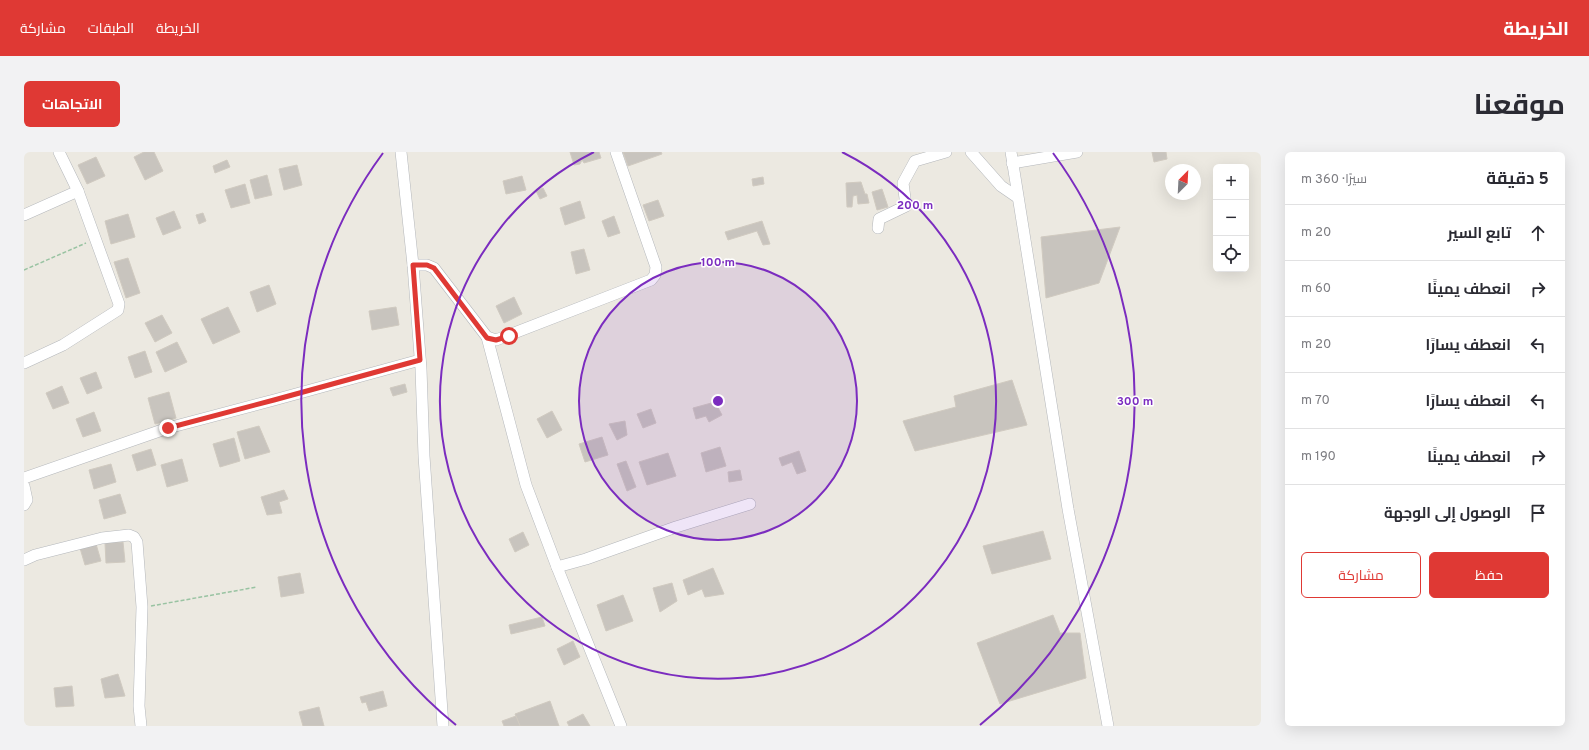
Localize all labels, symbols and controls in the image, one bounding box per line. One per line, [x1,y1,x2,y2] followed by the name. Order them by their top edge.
[1503,18,1569,42] text: الخريطة
[20,21,66,38] text: مشاركة
[88,21,134,38] text: الطبقات
[156,21,200,38] text: الخريطة
[24,81,120,127] button: الاتجاهات
[1474,89,1565,125] text: موقعنا
[1165,164,1201,200] north arrow
[1213,164,1249,272] map controls
[1213,164,1249,200] button: +
[1486,169,1549,191] text: 5 دقيقة
[1301,172,1367,188] text: سيرًا · 360 m
[897,198,933,214] text: 200 m
[1213,200,1249,236] button: −
[1527,222,1549,244] icon: ahead
[1301,225,1331,241] text: 20 m
[1448,225,1511,244] text: تابع السير
[1213,236,1249,272] button: locate
[701,255,735,271] text: 100 m
[1527,278,1549,300] icon: right
[1301,281,1331,297] text: 60 m
[1427,281,1511,300] text: انعطف يمينًا
[500,327,518,345] route start
[1527,334,1549,356] icon: left
[1301,337,1331,353] text: 20 m
[1425,337,1511,356] text: انعطف يسارًا
[1527,390,1549,412] icon: left
[1301,393,1330,409] text: 70 m
[1425,393,1511,412] text: انعطف يسارًا
[711,394,725,408] centre of rings
[1117,394,1153,410] text: 300 m
[159,419,177,437] route end
[1527,446,1549,468] icon: right
[1301,449,1336,465] text: 190 m
[1427,449,1511,468] text: انعطف يمينًا
[1527,502,1549,524] icon: arrive
[1384,505,1511,524] text: الوصول إلى الوجهة
[1301,552,1421,598] button: مشاركة
[1429,552,1549,598] button: حفظ

